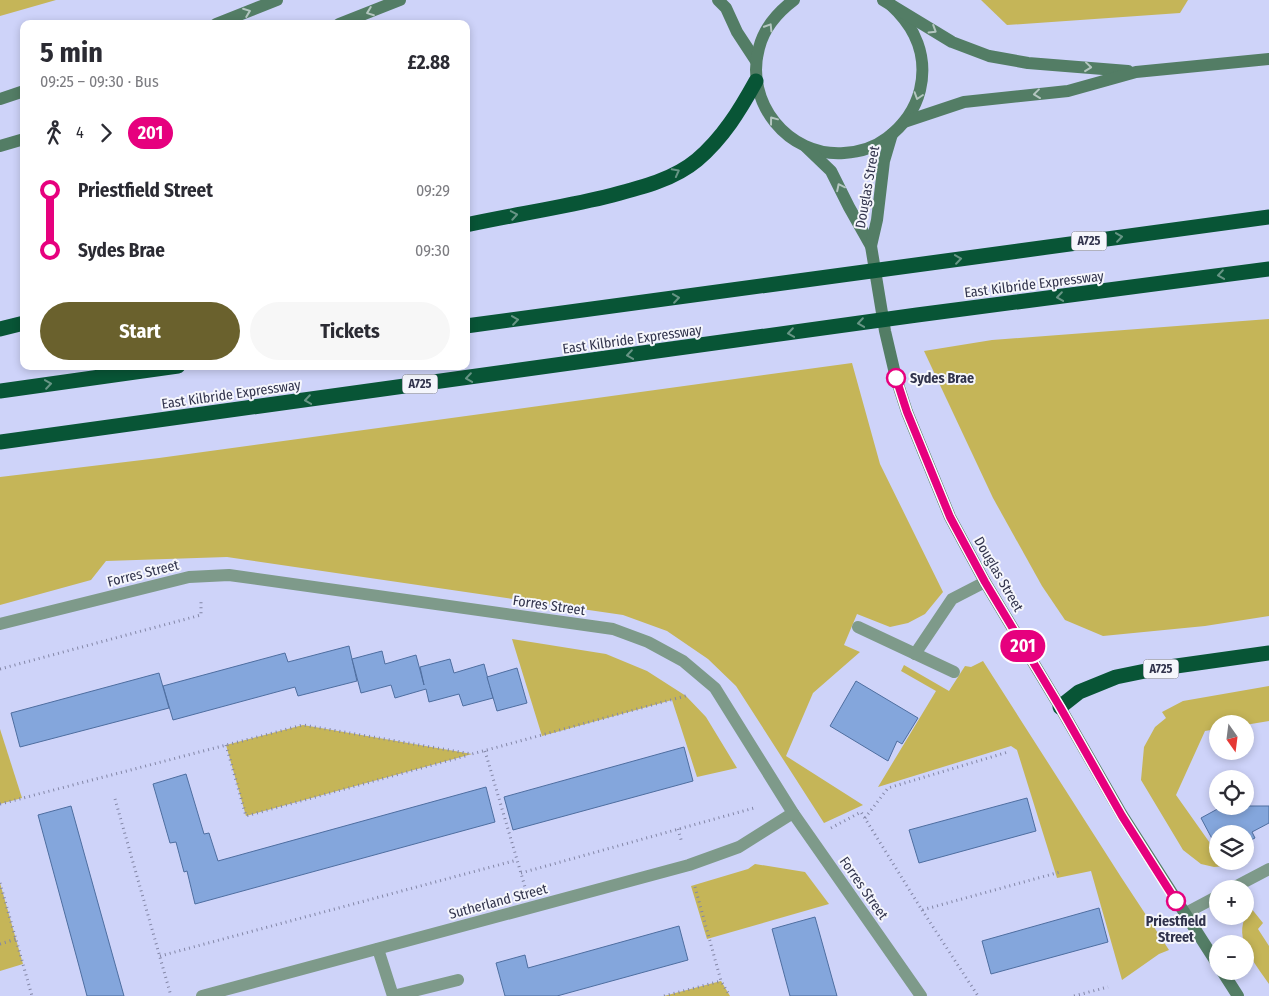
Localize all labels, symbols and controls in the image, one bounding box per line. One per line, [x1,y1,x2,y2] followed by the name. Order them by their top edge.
[366,6,374,16] one-way arrow
[242,8,250,18] one-way arrow
[762,23,772,32] one-way arrow
[927,24,936,34] one-way arrow
[40,36,103,69] text: 5 min
[407,51,450,74] text: £2.88
[1085,61,1093,72] one-way arrow
[40,72,159,91] text: 09:25 – 09:30 · Bus
[1033,88,1041,99] one-way arrow
[913,91,923,99] one-way arrow
[770,116,779,126] one-way arrow
[40,119,68,147] icon: walk
[92,119,120,147] icon: forward
[138,122,163,144] text: 201
[76,123,84,142] text: 4
[852,144,883,230] street label: Douglas Street
[671,168,680,178] one-way arrow
[78,179,213,202] text: Priestfield Street
[416,181,450,200] text: 09:29
[836,183,846,192] one-way arrow
[510,211,518,221] one-way arrow
[1072,232,1106,250] road number: A725
[1116,232,1124,243] one-way arrow
[78,239,165,262] text: Sydes Brae
[415,241,450,260] text: 09:30
[955,254,963,265] one-way arrow
[963,267,1106,301] street label: East Kilbride Expressway
[1216,269,1224,280] one-way arrow
[1055,291,1063,302] one-way arrow
[671,293,680,303] one-way arrow
[40,302,240,360] button: Start
[250,302,450,360] button: Tickets
[510,315,519,325] one-way arrow
[857,318,865,328] one-way arrow
[561,321,703,358] street label: East Kilbride Expressway
[787,327,795,338] one-way arrow
[626,350,634,360] one-way arrow
[886,368,906,388] marker: Sydes Brae
[910,370,974,387] place label: Sydes Brae
[465,372,473,382] one-way arrow
[402,374,438,394] road number: A725
[160,376,302,413] street label: East Kilbride Expressway
[44,380,53,390] one-way arrow
[304,394,312,404] one-way arrow
[970,534,1027,615] street label: Douglas Street
[106,556,181,591] street label: Forres Street
[512,592,587,619] street label: Forres Street
[994,630,1052,662] line badge: 201
[1010,635,1036,657] text: 201
[1144,660,1178,679] road number: A725
[1209,715,1254,760] north arrow
[1209,715,1254,980] map controls
[1209,770,1254,815] button: locate
[1209,825,1254,870] button: layers
[836,854,892,923] street label: Forres Street
[447,880,550,923] street label: Sutherland Street
[1209,880,1254,925] button: +
[1166,891,1186,911] marker: Priestfield Street
[1146,913,1206,946] place label: Priestfield Street
[1209,935,1254,980] button: −

